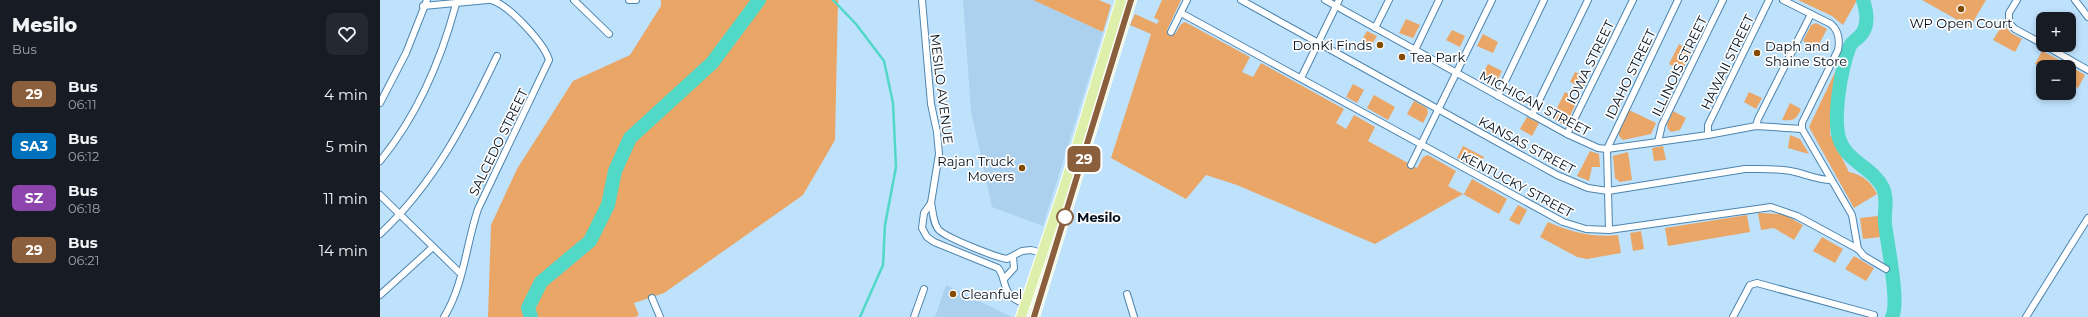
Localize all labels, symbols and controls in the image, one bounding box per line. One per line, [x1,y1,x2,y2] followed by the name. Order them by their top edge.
[1956,4,1966,14] marker: WP Open Court
[1697,11,1757,112] street label: HAWAII STREET
[2036,12,2076,100] map controls
[2036,12,2076,52] button: +
[326,13,368,55] button: heart
[1648,13,1710,119] street label: ILLINOIS STREET
[12,14,77,37] text: Mesilo
[1909,15,2013,31] place label: WP Open Court
[1563,17,1617,106] street label: IOWA STREET
[1601,26,1659,122] street label: IDAHO STREET
[927,33,957,145] street label: MESILO AVENUE
[1293,37,1372,53] place label: DonKi Finds
[1765,38,1847,69] place label: Daph and Shaine Store
[1375,40,1385,50] marker: DonKi Finds
[12,41,37,57] text: Bus
[1752,48,1762,58] marker: Daph and Shaine Store
[1410,49,1465,65] place label: Tea Park
[1397,52,1407,62] marker: Tea Park
[2036,60,2076,100] button: −
[1477,67,1594,139] street label: MICHIGAN STREET
[68,77,98,96] text: Bus
[25,85,43,103] text: 29
[324,85,368,104] text: 4 min
[465,85,531,198] street label: SALCEDO STREET
[68,96,97,112] text: 06:11
[1476,113,1579,177] street label: KANSAS STREET
[68,129,98,148] text: Bus
[20,137,48,155] text: SA3
[325,137,368,156] text: 5 min
[1066,146,1102,172] line badge: 29
[68,148,99,164] text: 06:12
[1458,148,1576,221] street label: KENTUCKY STREET
[1075,150,1093,168] text: 29
[937,153,1014,184] place label: Rajan Truck Movers
[1017,163,1027,173] marker: Rajan Truck Movers
[68,181,98,200] text: Bus
[25,189,43,207] text: SZ
[323,189,368,208] text: 11 min
[68,200,100,216] text: 06:18
[1056,208,1074,226] marker: Mesilo
[1077,209,1121,225] place label: Mesilo
[68,233,98,252] text: Bus
[25,241,43,259] text: 29
[319,241,368,260] text: 14 min
[68,252,99,268] text: 06:21
[961,286,1022,302] place label: Cleanfuel
[948,289,958,299] marker: Cleanfuel

